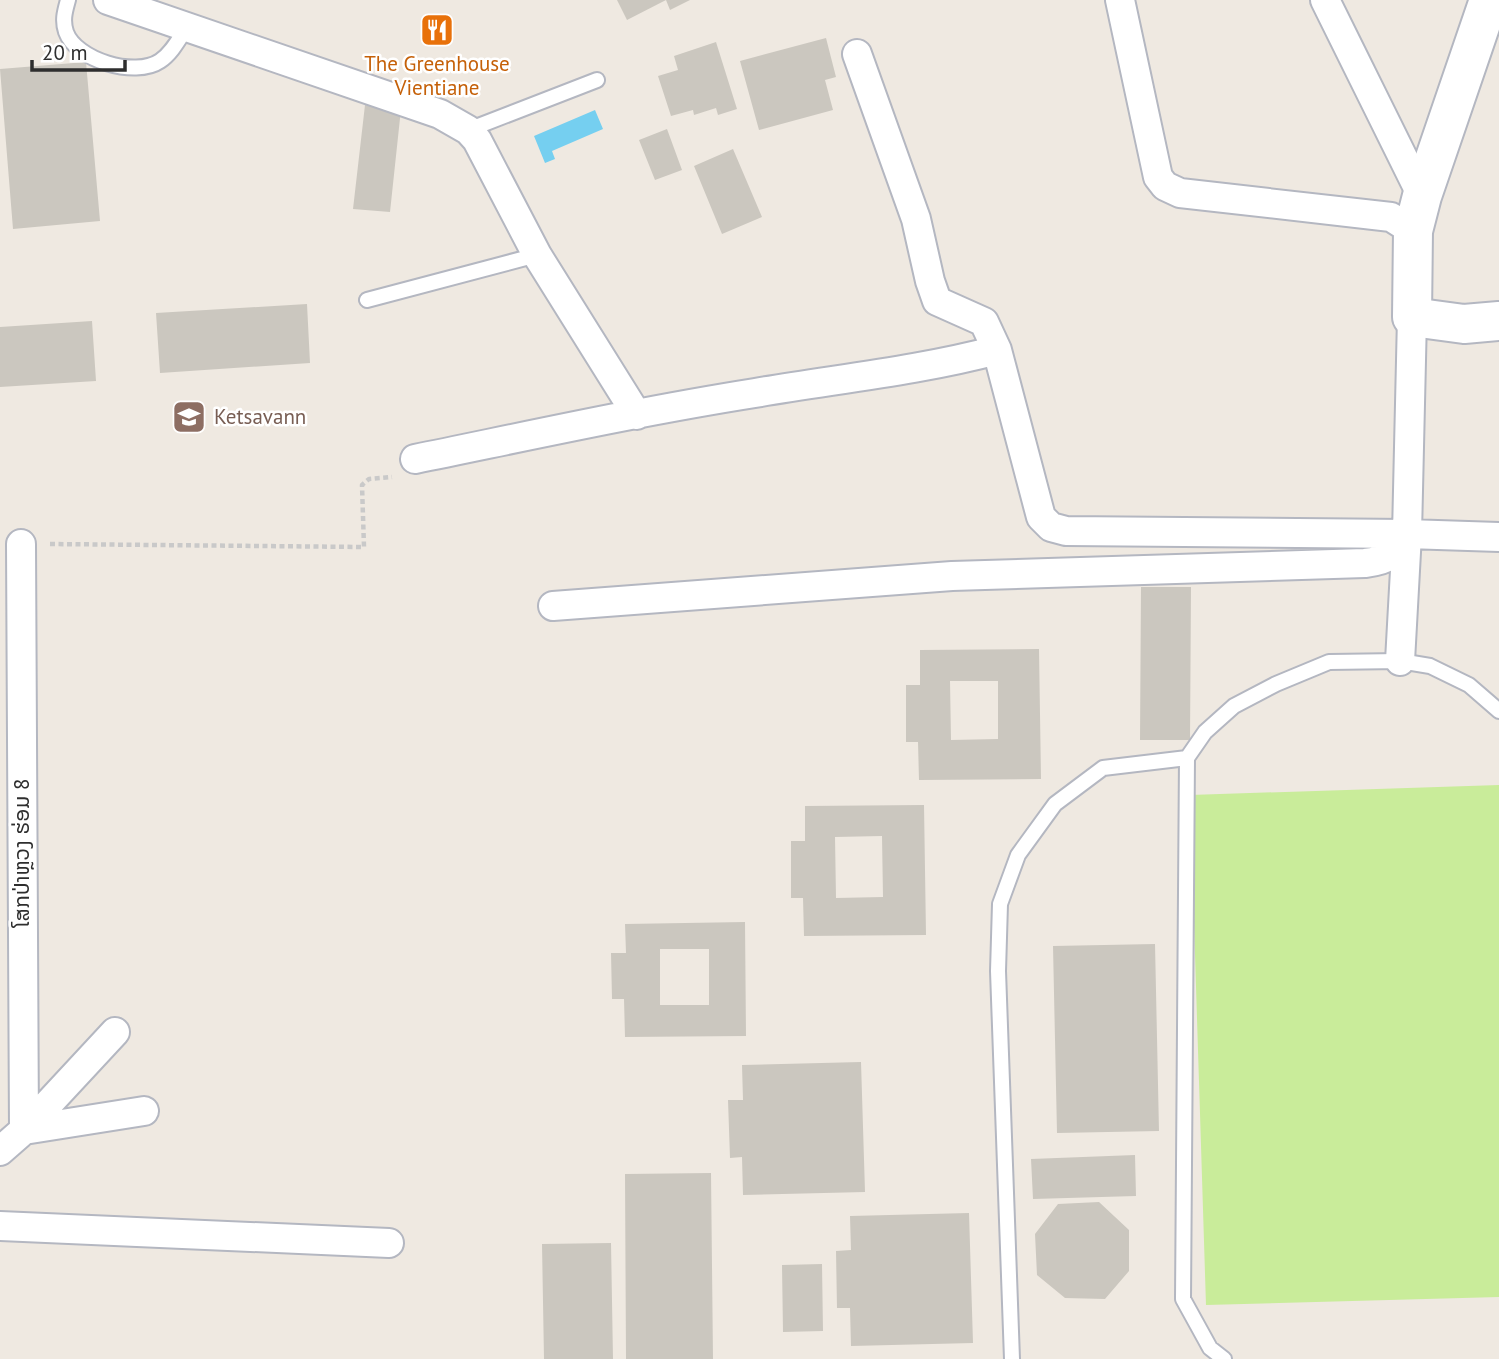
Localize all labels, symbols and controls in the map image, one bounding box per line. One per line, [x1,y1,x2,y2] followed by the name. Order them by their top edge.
[418,11,456,49] restaurant icon: The Greenhouse Vientiane
[32,28,124,72] scale bar
[42,39,88,66] text: 20 m
[364,50,510,101] place label: The Greenhouse Vientiane
[170,398,208,436] school or university icon: Ketsavann
[214,403,306,430] place label: Ketsavann
[8,779,35,928] street label: ໂສກປ່າຫຼວງ ຮ່ອມ 8

